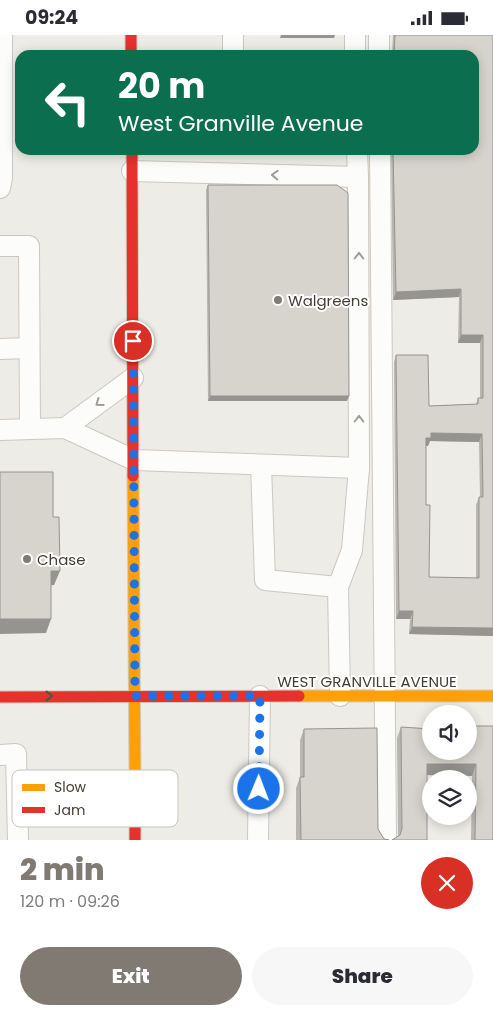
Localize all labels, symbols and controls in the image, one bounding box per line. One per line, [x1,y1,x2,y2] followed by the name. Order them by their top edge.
[25,4,78,31] text: 09:24
[118,61,205,110] text: 20 m
[35,70,100,135] icon: left
[118,108,363,139] text: West Granville Avenue
[271,169,279,180] one-way arrow
[354,252,364,260] one-way arrow
[288,290,368,311] place label: Walgreens
[272,294,284,306] marker: Walgreens
[112,320,154,362] pin
[119,327,147,355] icon: arrive
[95,397,105,406] one-way arrow
[354,415,364,422] one-way arrow
[37,549,85,570] place label: Chase
[21,553,33,565] marker: Chase
[277,671,457,692] street label: WEST GRANVILLE AVENUE
[45,691,53,702] one-way arrow
[422,705,477,825] map controls
[422,705,477,760] button: sound
[232,762,284,814] position arrow
[12,770,178,827] legend
[422,770,477,825] button: layers
[54,777,87,797] text: Slow
[54,800,85,820] text: Jam
[20,848,105,891] text: 2 min
[421,857,473,909] button: close
[20,890,120,913] text: 120 m · 09:26
[20,947,242,1005] button: Exit
[252,947,473,1005] button: Share

